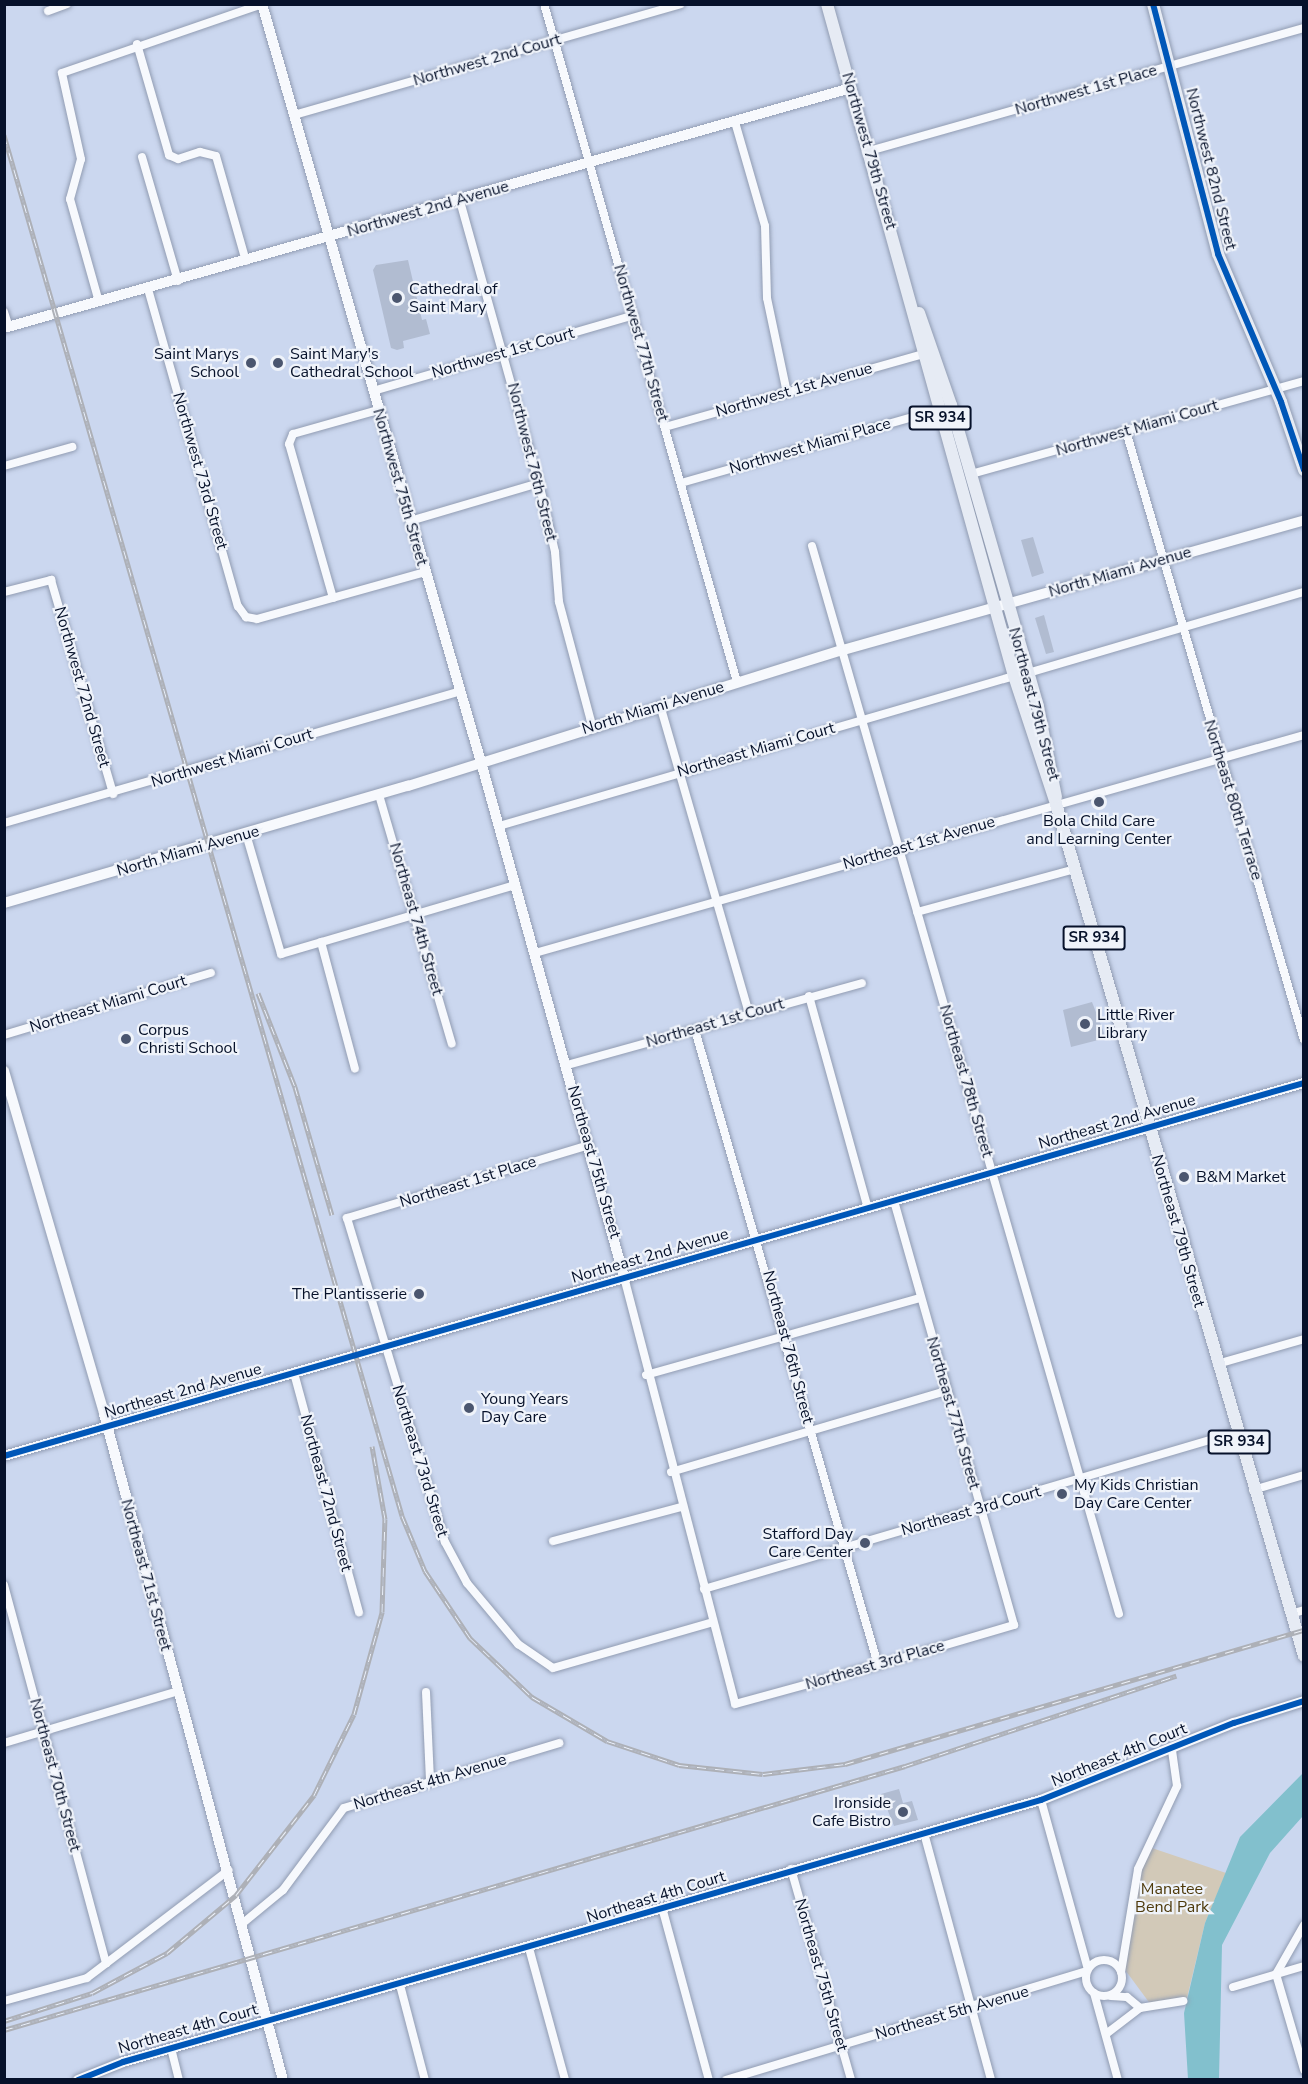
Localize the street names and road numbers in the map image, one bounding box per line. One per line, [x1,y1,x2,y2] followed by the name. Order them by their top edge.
[411,30,563,90] street label: Northwest 2nd Court
[1013,61,1159,119] street label: Northwest 1st Place
[837,70,901,232] street label: Northwest 79th Street
[1182,86,1240,252] street label: Northwest 82nd Street
[345,177,511,241] street label: Northwest 2nd Avenue
[609,262,673,424] street label: Northwest 77th Street
[429,323,577,383] street label: Northwest 1st Court
[713,358,875,422] street label: Northwest 1st Avenue
[503,381,561,543] street label: Northwest 76th Street
[168,390,232,552] street label: Northwest 73rd Street
[1054,396,1220,460] street label: Northwest Miami Court
[368,406,432,568] street label: Northwest 75th Street
[908,406,972,430] road number: SR 934
[727,414,893,478] street label: Northwest Miami Place
[1046,542,1194,602] street label: North Miami Avenue
[50,605,114,769] street label: Northwest 72nd Street
[1004,625,1064,783] street label: Northeast 79th Street
[580,677,726,739] street label: North Miami Avenue
[675,718,837,782] street label: Northeast Miami Court
[1199,718,1267,882] street label: Northeast 80th Terrace
[149,724,315,792] street label: Northwest Miami Court
[841,812,997,874] street label: Northeast 1st Avenue
[114,821,262,881] street label: North Miami Avenue
[385,841,447,997] street label: Northeast 74th Street
[1062,926,1126,950] road number: SR 934
[27,971,189,1037] street label: Northeast Miami Court
[644,994,786,1052] street label: Northeast 1st Court
[935,1003,997,1159] street label: Northeast 78th Street
[563,1084,625,1240] street label: Northeast 75th Street
[1036,1090,1198,1154] street label: Northeast 2nd Avenue
[397,1152,539,1212] street label: Northeast 1st Place
[1147,1153,1209,1309] street label: Northeast 79th Street
[569,1224,731,1288] street label: Northeast 2nd Avenue
[758,1268,818,1426] street label: Northeast 76th Street
[922,1335,984,1491] street label: Northeast 77th Street
[102,1359,264,1423] street label: Northeast 2nd Avenue
[388,1383,452,1539] street label: Northeast 73rd Street
[296,1413,356,1573] street label: Northeast 72nd Street
[1208,1430,1270,1454] road number: SR 934
[899,1482,1043,1540] street label: Northeast 3rd Court
[117,1497,175,1653] street label: Northeast 71st Street
[803,1636,947,1694] street label: Northeast 3rd Place
[25,1696,85,1854] street label: Northeast 70th Street
[1049,1719,1189,1791] street label: Northeast 4th Court
[351,1750,509,1814] street label: Northeast 4th Avenue
[584,1867,728,1927] street label: Northeast 4th Court
[790,1897,852,2053] street label: Northeast 75th Street
[873,1982,1031,2044] street label: Northeast 5th Avenue
[116,2000,260,2058] street label: Northeast 4th Court

